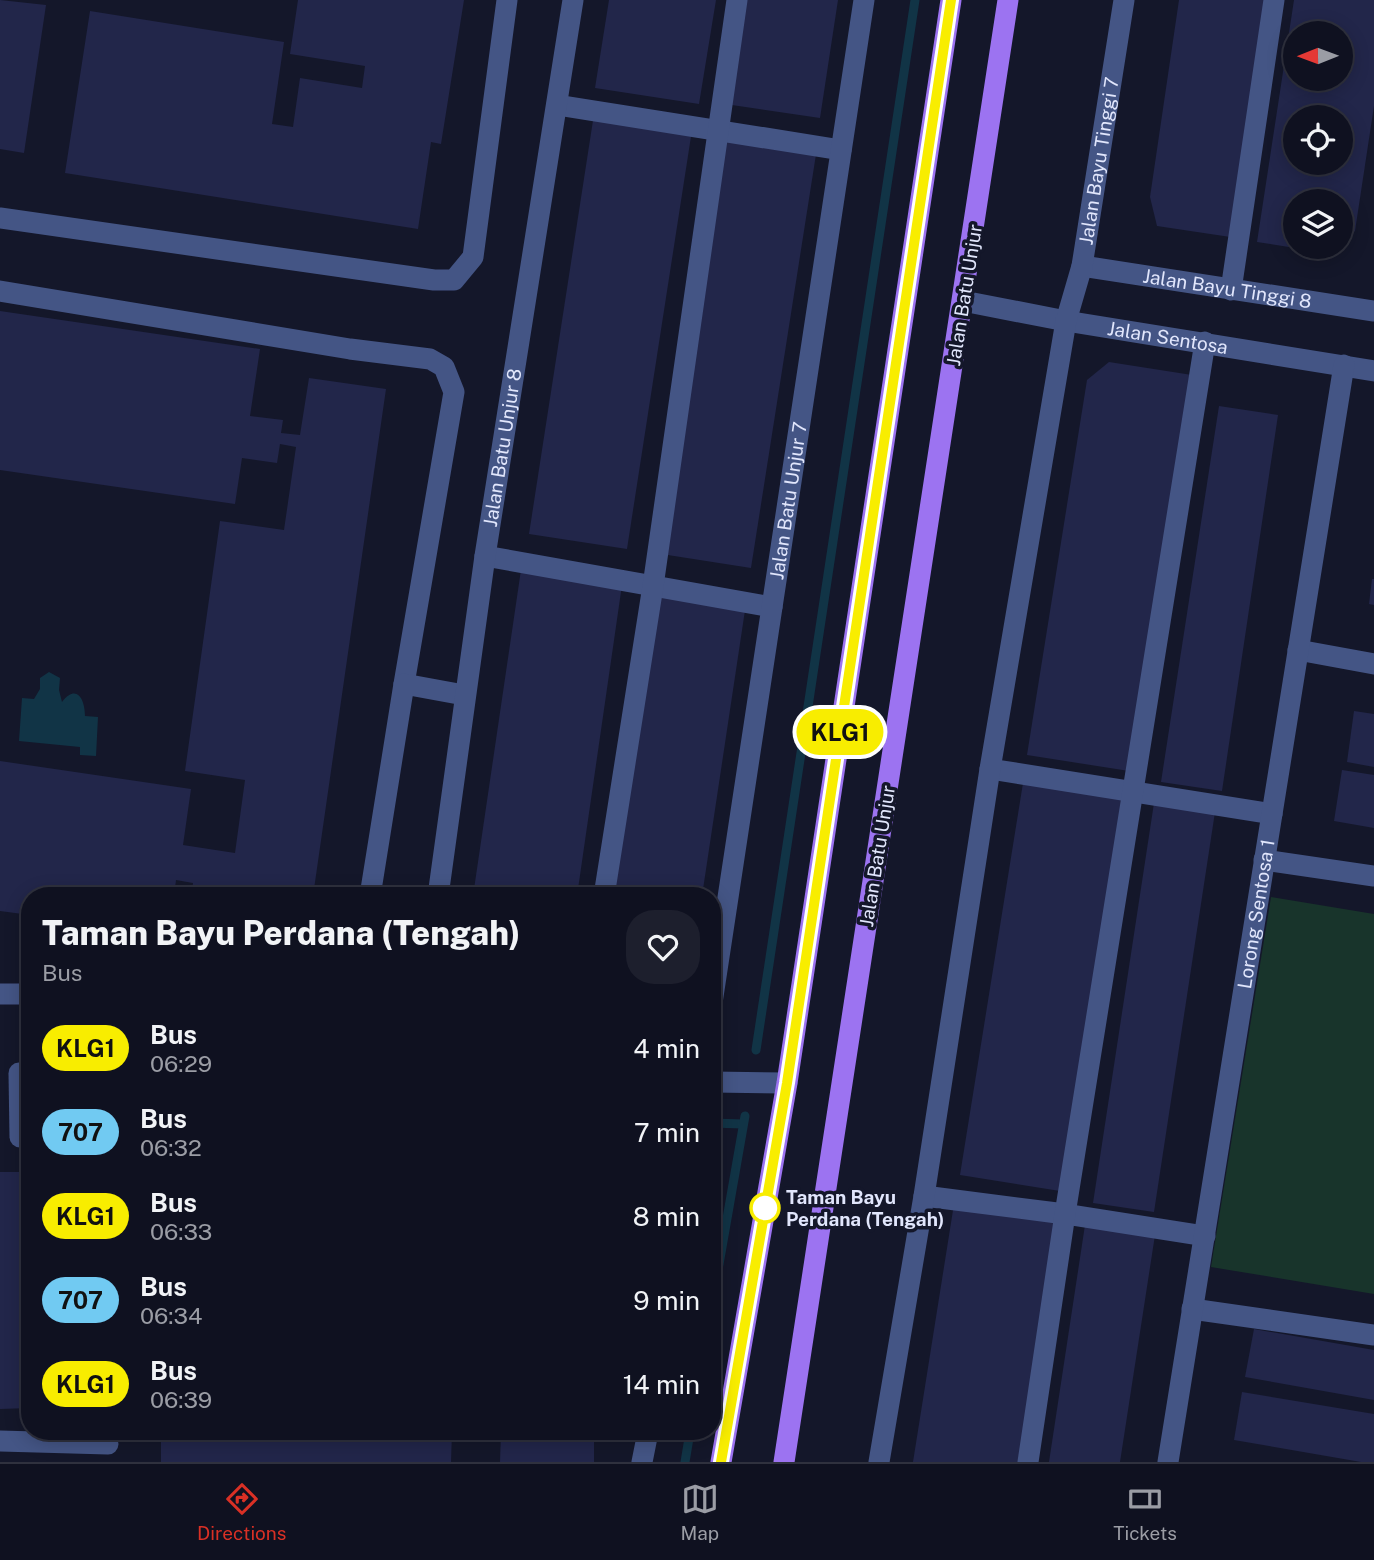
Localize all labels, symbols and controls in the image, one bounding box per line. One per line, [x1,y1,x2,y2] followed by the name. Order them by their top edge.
[1283,21,1353,91] north arrow
[1283,21,1353,259] map controls
[1075,75,1123,246] street label: Jalan Bayu Tinggi 7
[1283,105,1353,175] button: locate
[1283,189,1353,259] button: layers
[942,223,986,367] street label: Jalan Batu Unjur
[1141,265,1313,312] street label: Jalan Bayu Tinggi 8
[1106,317,1230,358] street label: Jalan Sentosa
[479,367,526,528] street label: Jalan Batu Unjur 8
[765,420,811,581] street label: Jalan Batu Unjur 7
[791,709,889,755] line badge: KLG1
[810,718,870,746] text: KLG1
[855,784,899,928] street label: Jalan Batu Unjur
[1233,838,1279,990] street label: Lorong Sentosa 1
[626,910,700,984] button: heart
[42,914,521,952] text: Taman Bayu Perdana (Tengah)
[42,959,82,986] text: Bus
[150,1019,197,1050] text: Bus
[633,1033,700,1064] text: 4 min
[56,1034,115,1062] text: KLG1
[150,1050,212,1077] text: 06:29
[140,1103,187,1134] text: Bus
[634,1117,700,1148] text: 7 min
[58,1118,103,1146] text: 707
[140,1134,202,1161] text: 06:32
[786,1186,944,1230] place label: Taman Bayu Perdana (Tengah)
[150,1187,197,1218] text: Bus
[750,1193,780,1223] marker: Taman Bayu Perdana (Tengah)
[633,1201,700,1232] text: 8 min
[56,1202,115,1230] text: KLG1
[150,1218,212,1245] text: 06:33
[140,1271,187,1302] text: Bus
[633,1285,700,1316] text: 9 min
[58,1286,103,1314] text: 707
[140,1302,202,1329] text: 06:34
[150,1355,197,1386] text: Bus
[623,1369,700,1400] text: 14 min
[56,1370,115,1398] text: KLG1
[150,1386,212,1413] text: 06:39
[197,1480,286,1544] tab: Directions
[680,1480,719,1544] tab: Map
[1113,1480,1177,1544] tab: Tickets

